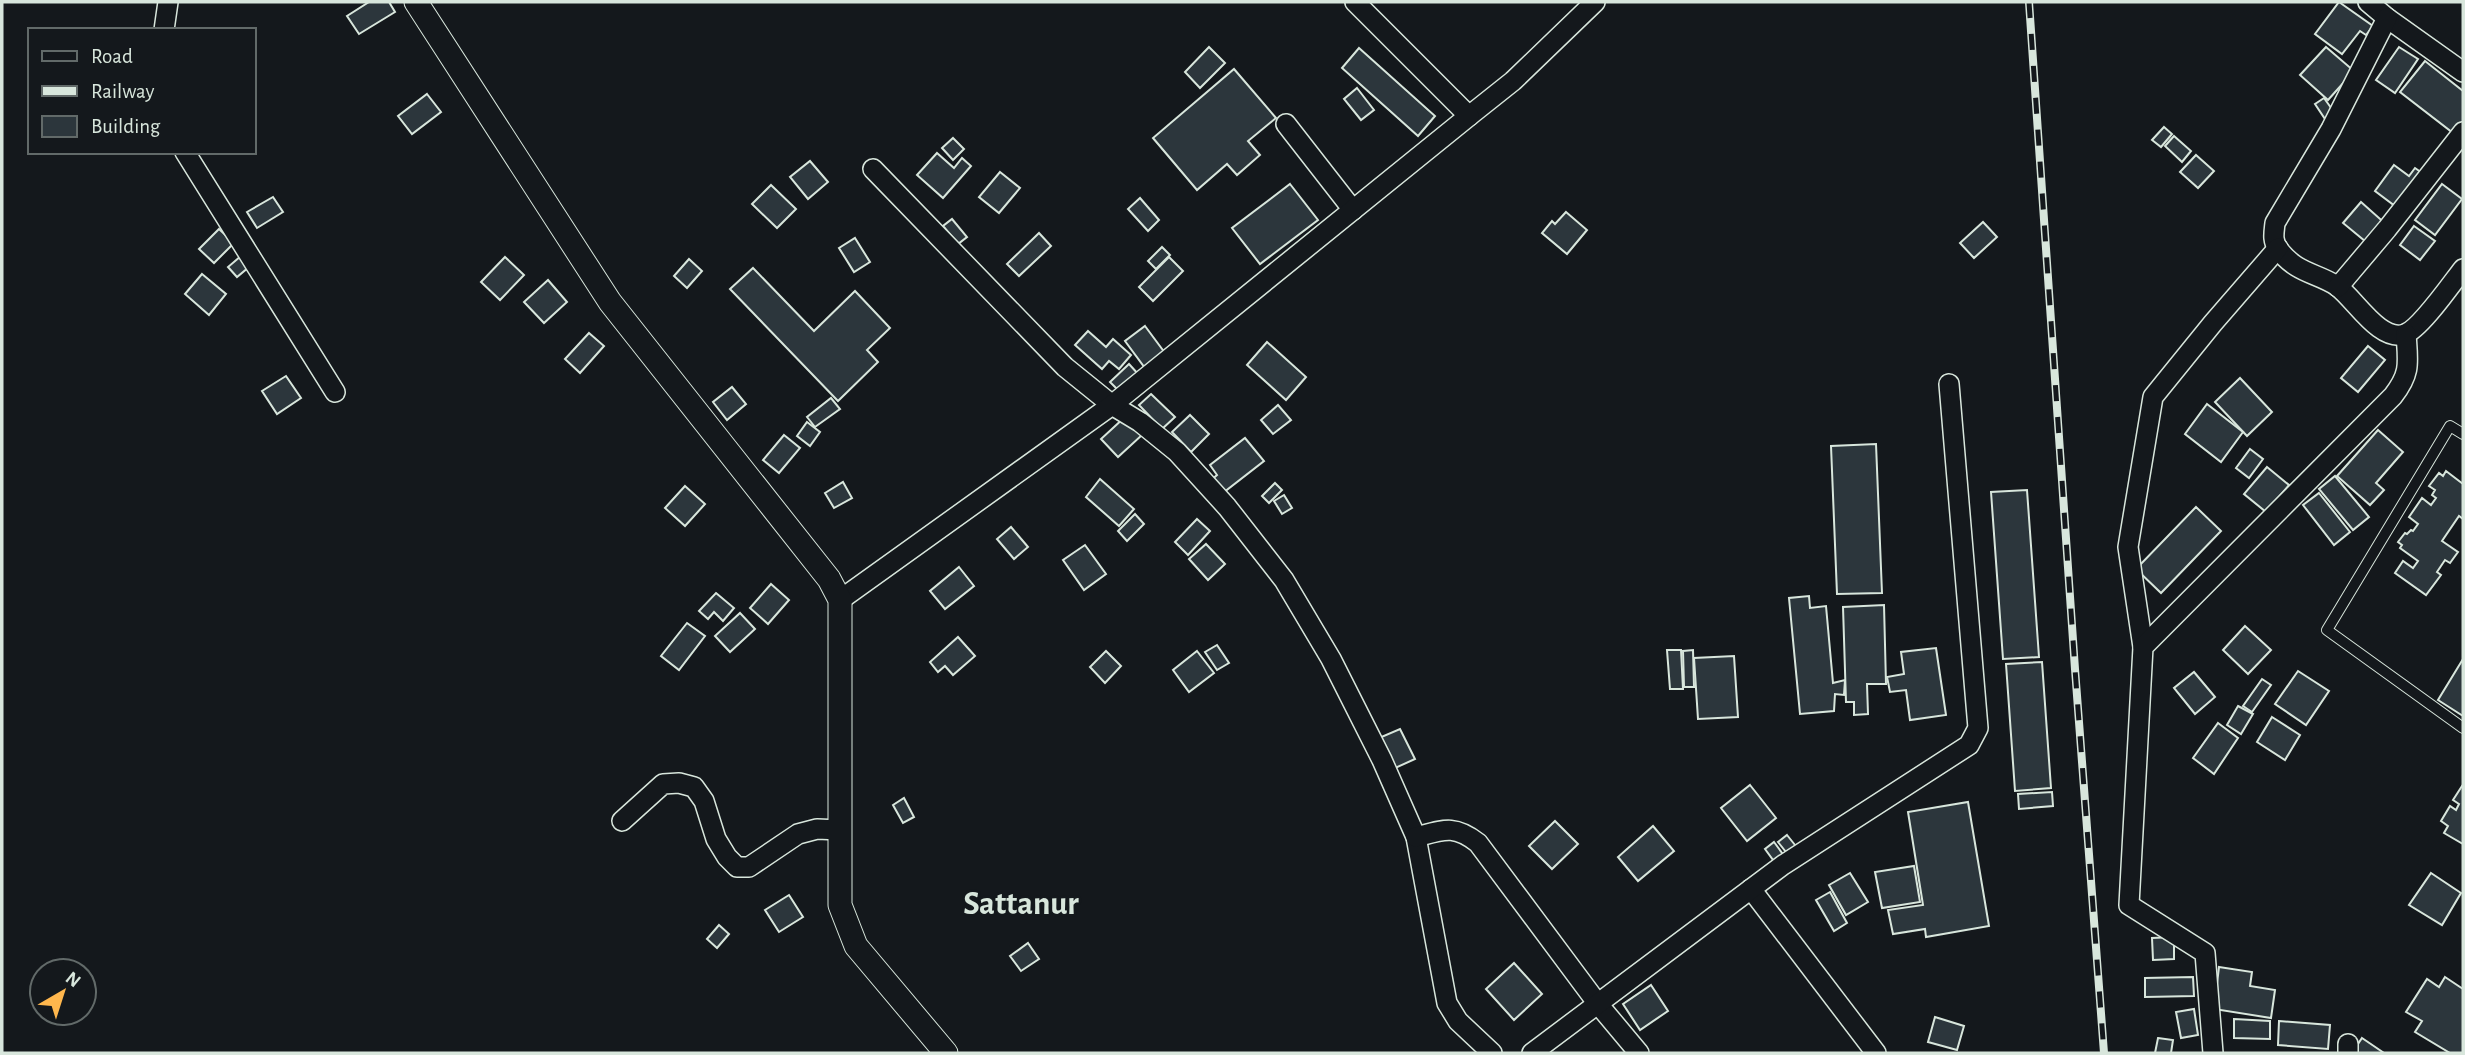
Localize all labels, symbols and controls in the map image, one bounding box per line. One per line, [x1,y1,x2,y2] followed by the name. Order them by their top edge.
[28,28,256,154] legend
[91,46,133,67] text: Road
[91,81,154,102] text: Railway
[91,116,161,137] text: Building
[963,888,1079,921] district label: Sattanur
[28,957,98,1027] north arrow
[62,968,84,991] text: N

